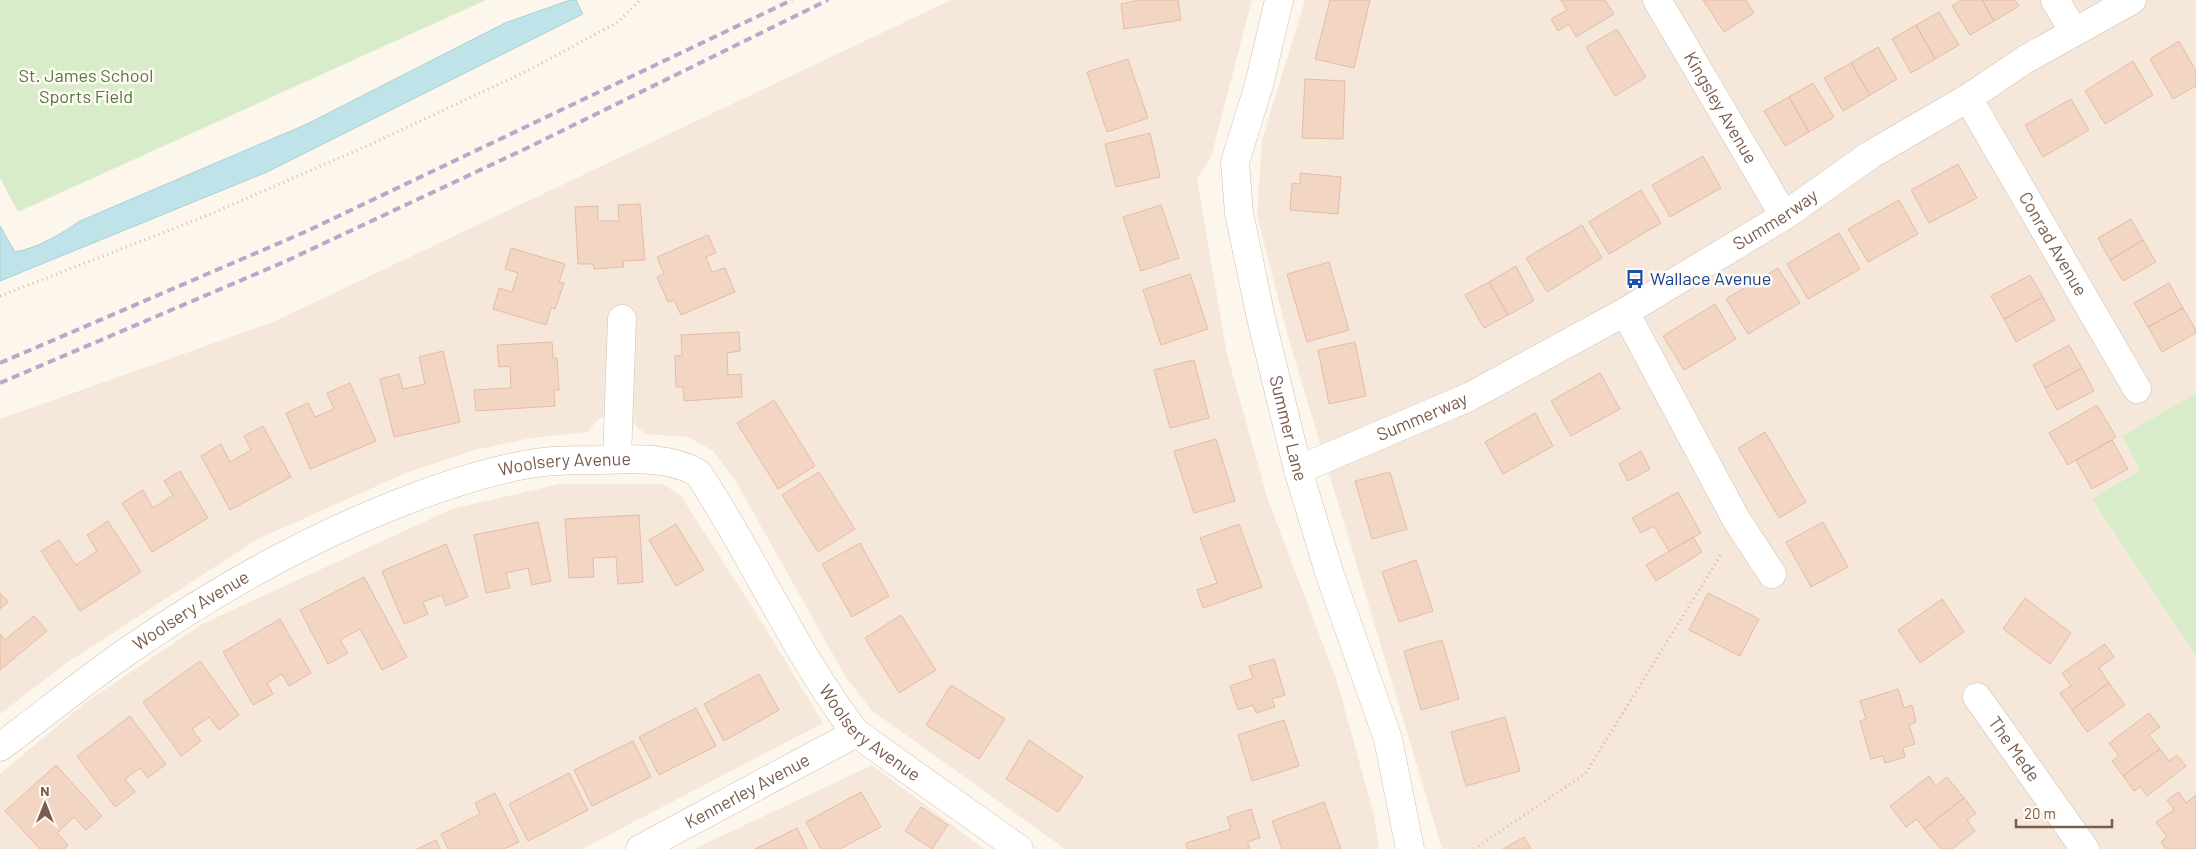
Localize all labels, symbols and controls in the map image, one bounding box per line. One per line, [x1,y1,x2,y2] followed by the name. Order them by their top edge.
[1680,47,1763,167] street label: Kingsley Avenue
[19,64,153,107] park label: St. James School Sports Field
[1728,184,1822,254] street label: Summerway
[2015,188,2093,300] street label: Conrad Avenue
[1650,267,1771,289] place label: Wallace Avenue
[1624,268,1646,290] bus stop icon: Wallace Avenue
[1265,373,1313,484] street label: Summer Lane
[1373,387,1471,445] street label: Summerway
[496,447,631,480] street label: Woolsery Avenue
[128,565,253,654] street label: Woolsery Avenue
[815,680,925,785] street label: Woolsery Avenue
[1984,712,2046,786] street label: The Mede
[681,748,813,833] street label: Kennerley Avenue
[20,779,70,829] north arrow
[40,782,50,799] text: N
[2016,796,2112,828] scale bar
[2024,804,2056,822] text: 20 m

